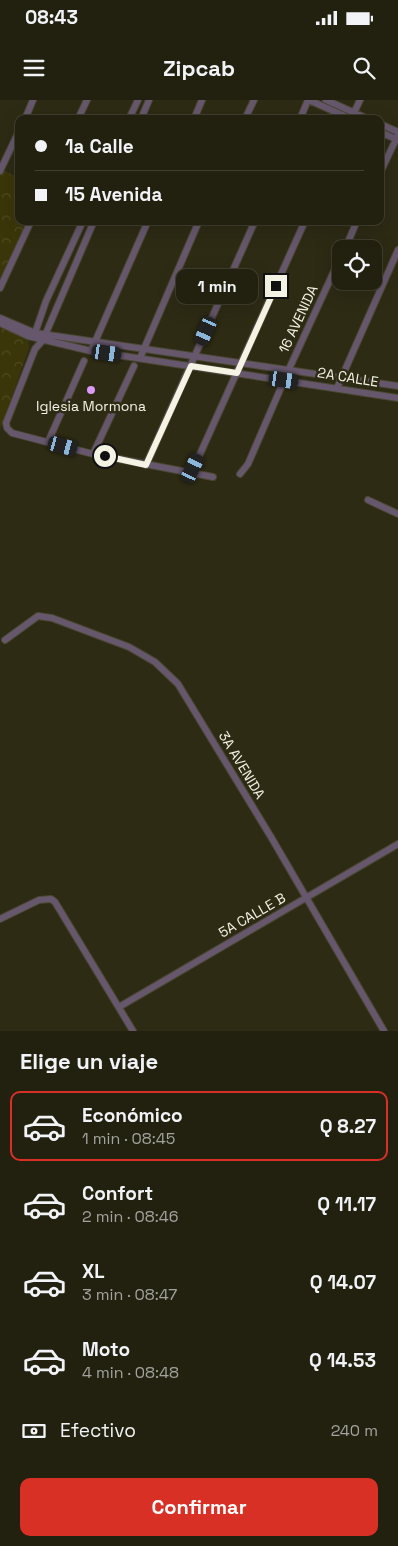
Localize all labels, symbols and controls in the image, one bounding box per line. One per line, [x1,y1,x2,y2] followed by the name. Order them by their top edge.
[25,5,78,30] text: 08:43
[20,54,48,82] icon: menu
[163,54,235,82] text: Zipcab
[350,54,378,82] icon: search
[65,134,134,159] text: 1a Calle
[65,182,162,207] text: 15 Avenida
[332,240,382,290] map controls
[332,240,382,290] button: locate
[176,268,258,304] callout: 1 min
[265,275,287,297] route end
[197,276,237,297] text: 1 min
[274,282,322,356] street label: 16 AVENIDA
[193,314,218,348] car
[91,343,122,363] car
[316,363,380,391] street label: 2A CALLE
[268,370,299,390] car
[85,384,97,396] marker: Iglesia Mormona
[36,397,146,415] place label: Iglesia Mormona
[46,435,79,457] car
[94,445,116,467] route start
[179,451,206,485] car
[215,728,269,802] street label: 3A AVENIDA
[215,889,289,941] street label: 5A CALLE B
[20,1047,158,1075] text: Elige un viaje
[82,1103,183,1128] text: Económico
[22,1104,67,1149] icon: car
[320,1114,376,1139] text: Q 8.27
[82,1128,175,1149] text: 1 min · 08:45
[82,1181,153,1206] text: Confort
[22,1182,67,1227] icon: car
[317,1192,376,1217] text: Q 11.17
[82,1206,179,1227] text: 2 min · 08:46
[82,1259,105,1284] text: XL
[22,1260,67,1305] icon: car
[310,1270,376,1295] text: Q 14.07
[82,1284,177,1305] text: 3 min · 08:47
[82,1337,130,1362] text: Moto
[22,1338,67,1383] icon: car
[309,1348,376,1373] text: Q 14.53
[82,1362,179,1383] text: 4 min · 08:48
[20,1417,48,1445] icon: cash
[60,1418,136,1443] text: Efectivo
[331,1420,378,1441] text: 240 m
[20,1478,378,1536] button: Confirmar

